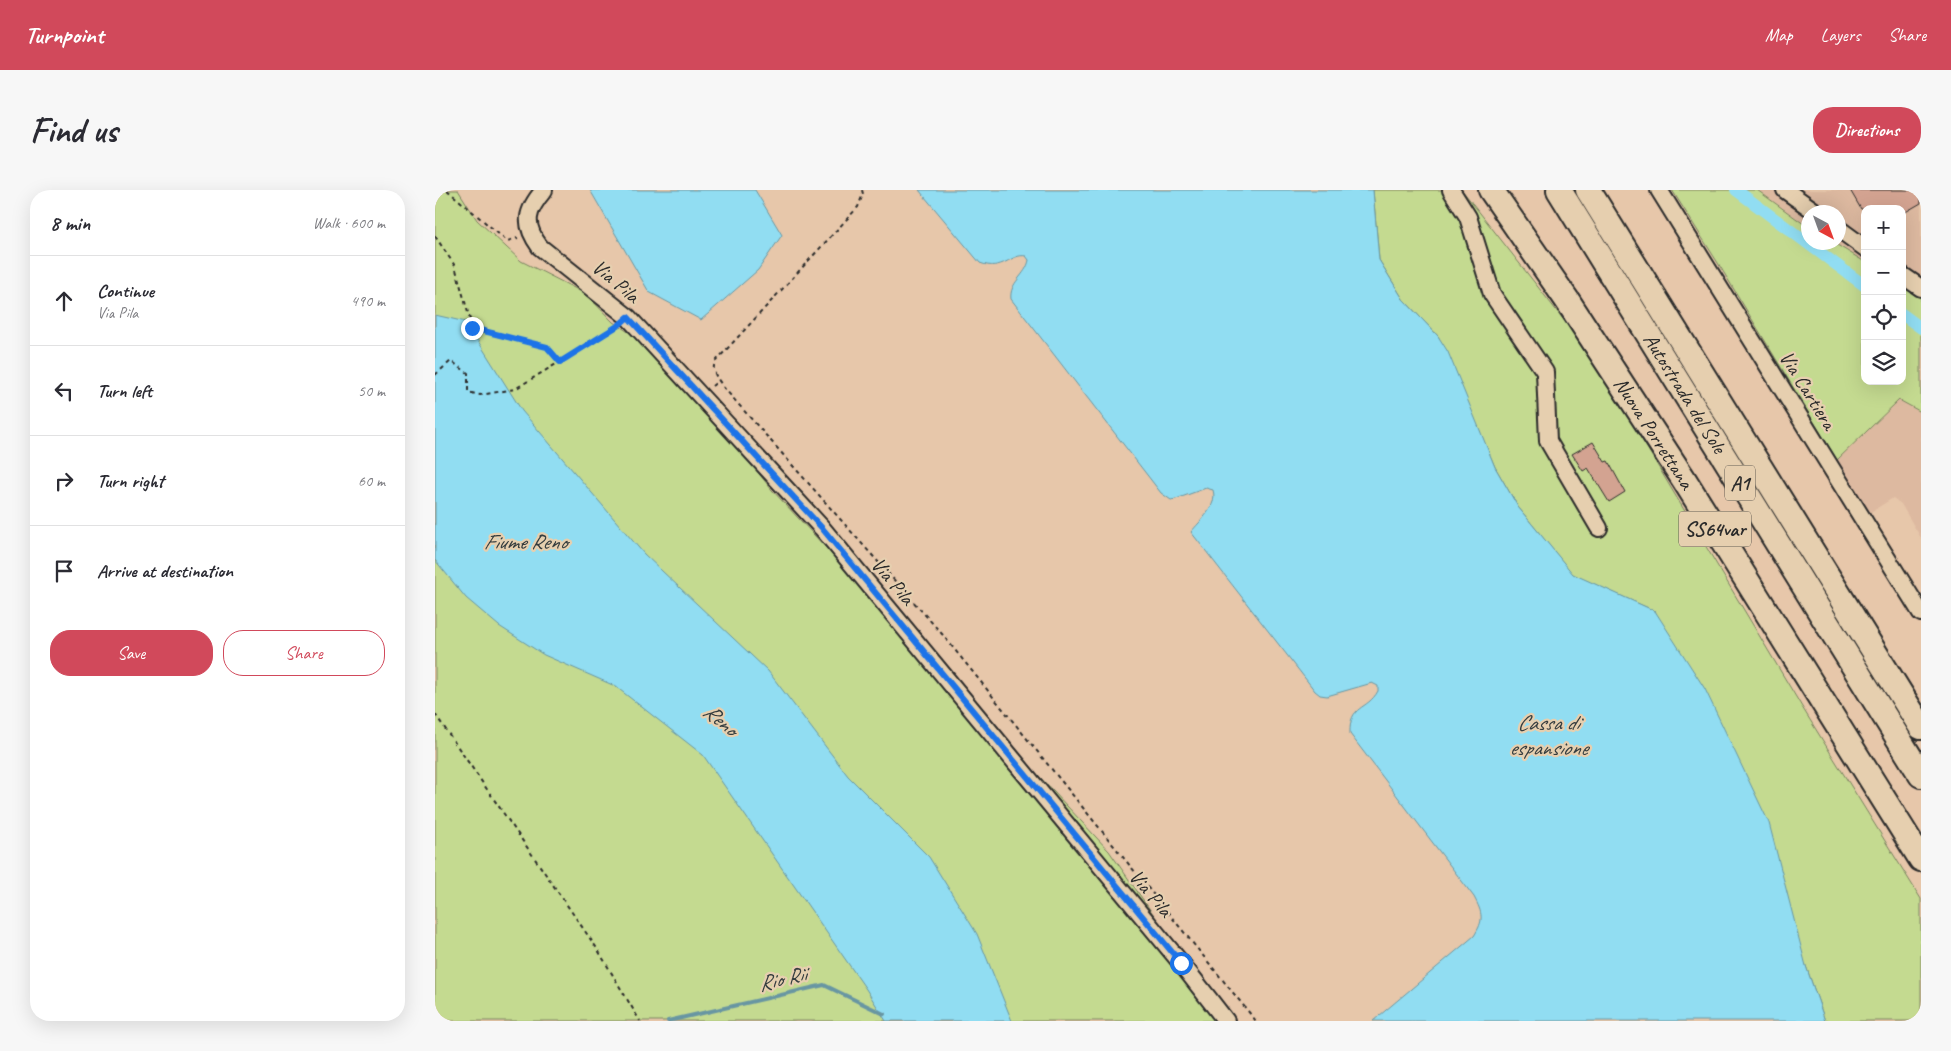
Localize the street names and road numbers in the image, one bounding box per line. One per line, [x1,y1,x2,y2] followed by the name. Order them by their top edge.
[587,254,647,310] street label: Via Pila
[1638,328,1733,460] street label: Autostrada del Sole
[1774,346,1844,436] street label: Via Cartiera
[1608,372,1701,495] street label: Nuova Porrettana
[1725,466,1755,500] road number: A1
[1679,512,1751,546] road number: SS64var
[866,552,922,612] street label: Via Pila
[1124,864,1180,924] street label: Via Pila

